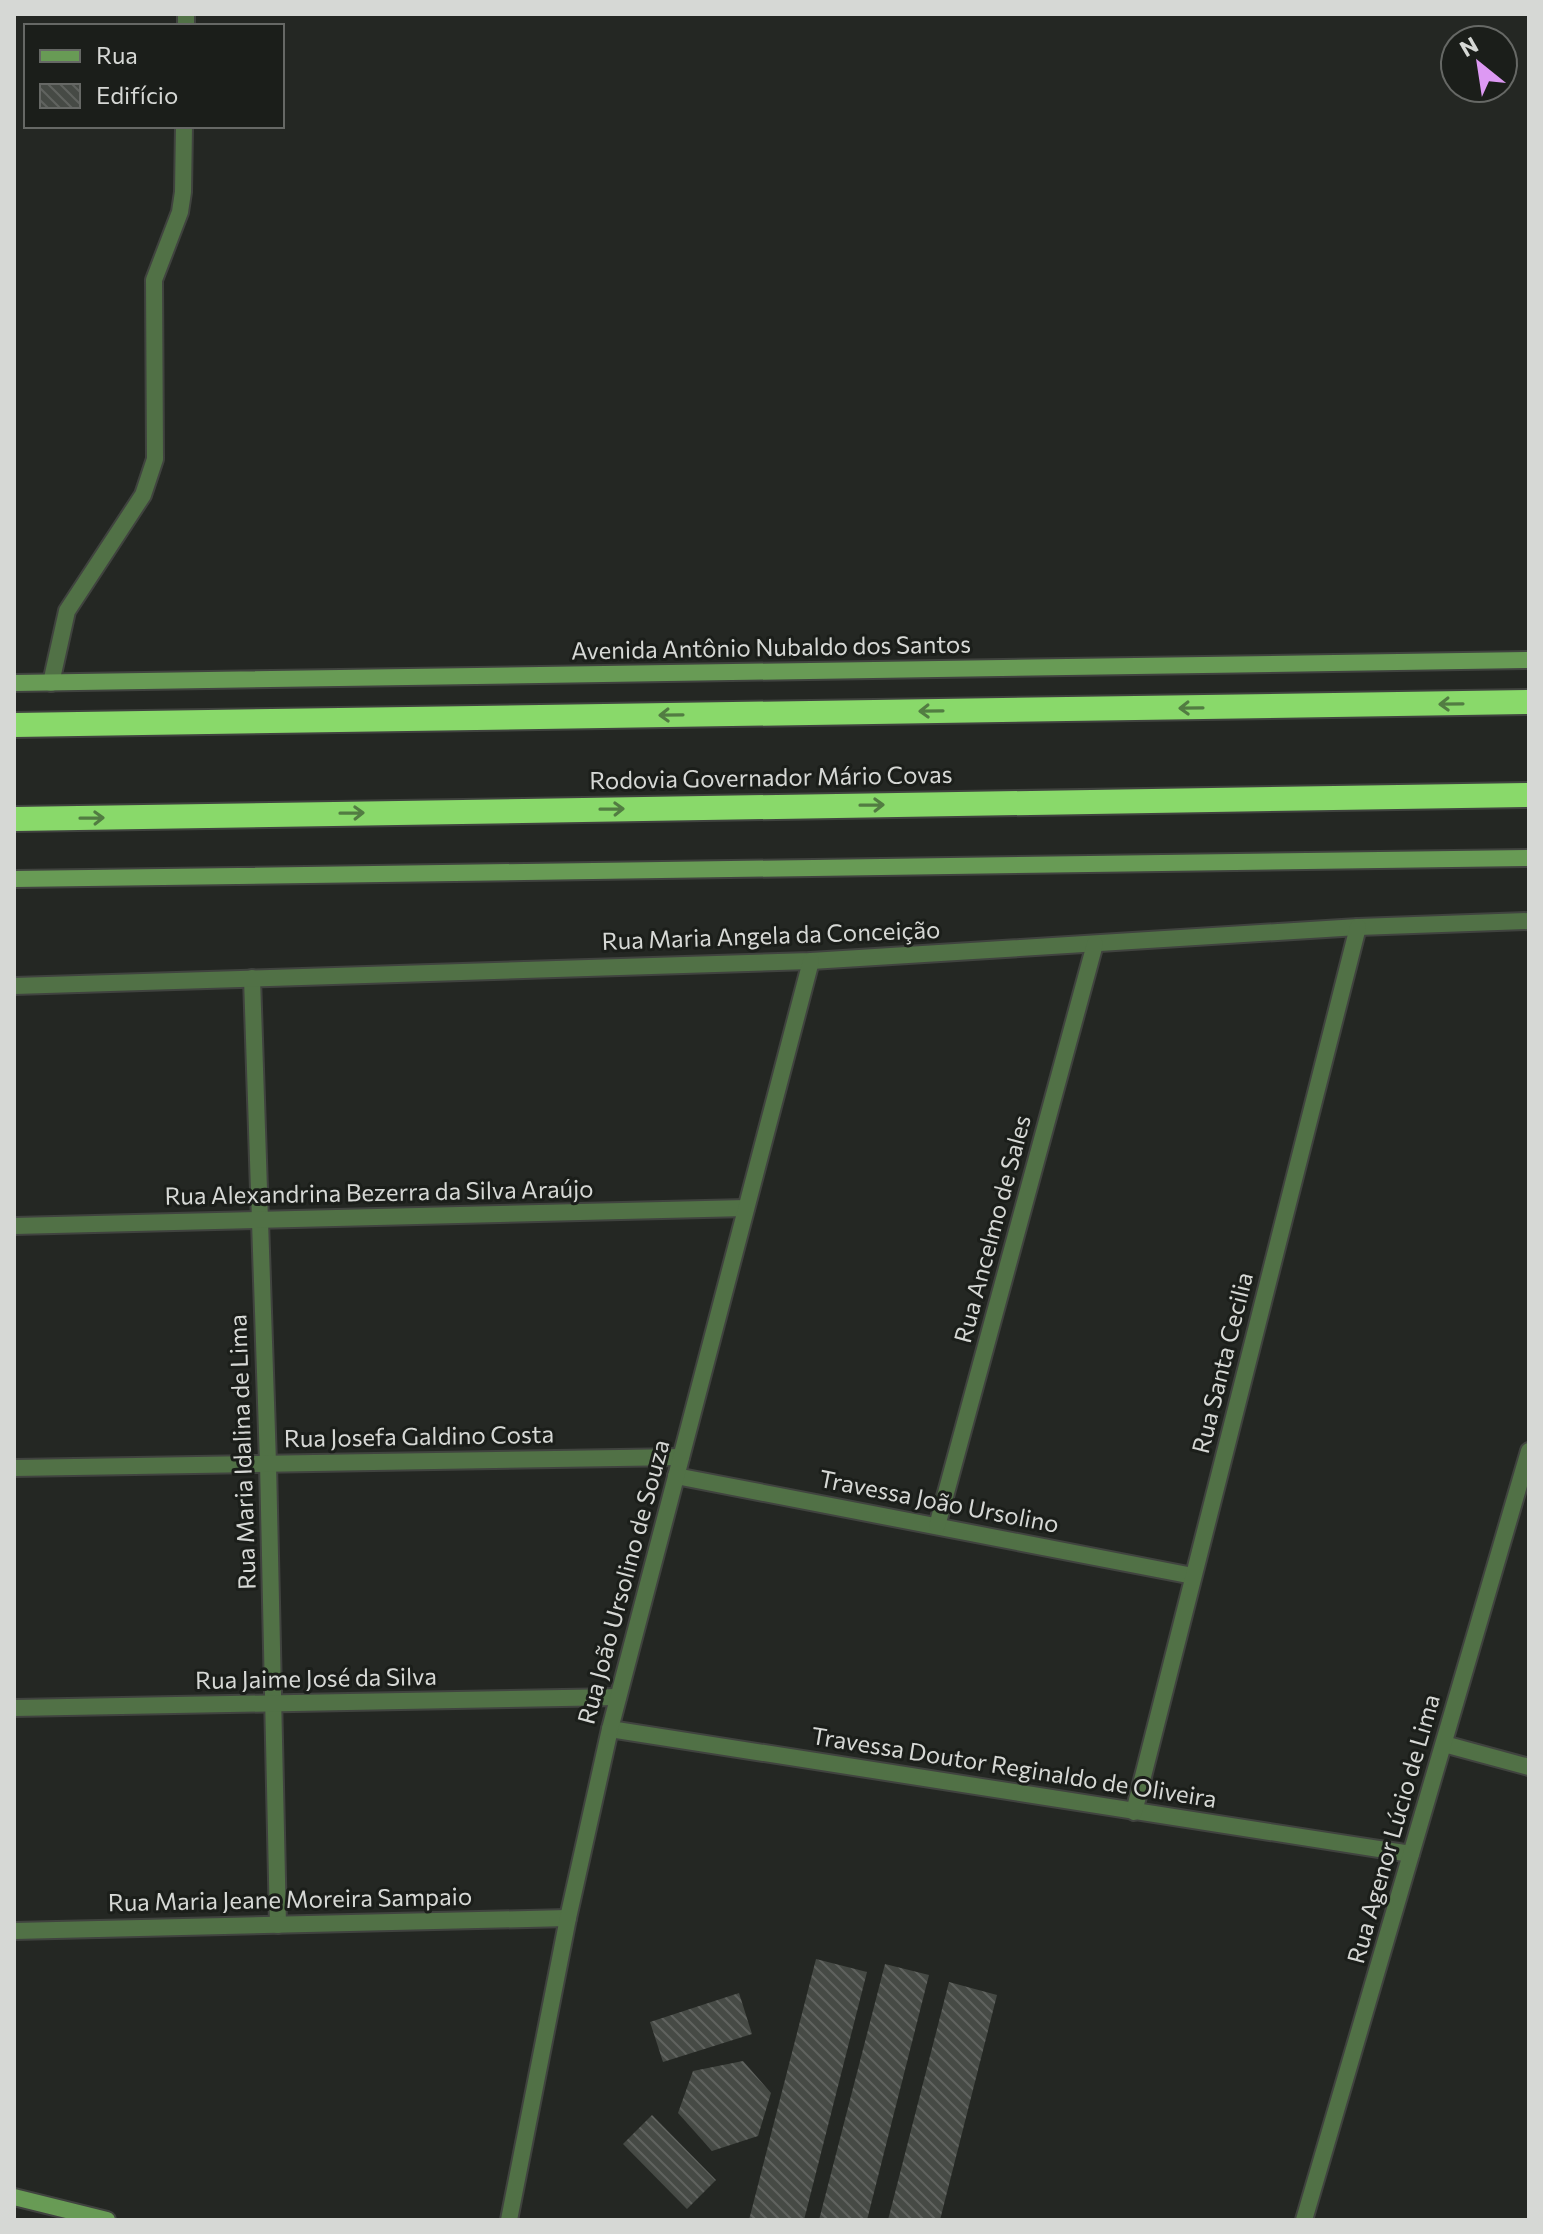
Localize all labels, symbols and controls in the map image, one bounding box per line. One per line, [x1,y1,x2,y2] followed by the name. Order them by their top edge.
[24,24,284,128] legend
[1439,24,1519,104] north arrow
[1455,30,1483,62] text: N
[96,40,138,69] text: Rua
[96,80,178,109] text: Edifício
[571,629,971,664] street label: Avenida Antônio Nubaldo dos Santos
[1438,696,1465,711] one-way arrow
[1178,700,1205,715] one-way arrow
[918,704,945,719] one-way arrow
[658,708,685,723] one-way arrow
[589,759,953,794] street label: Rodovia Governador Mário Covas
[858,797,885,813] one-way arrow
[598,801,625,817] one-way arrow
[338,805,365,821] one-way arrow
[78,810,105,825] one-way arrow
[601,914,941,955] street label: Rua Maria Angela da Conceição
[947,1111,1036,1346] street label: Rua Ancelmo de Sales
[164,1173,594,1210] street label: Rua Alexandrina Bezerra da Silva Araújo
[1185,1269,1258,1456] street label: Rua Santa Cecilia
[222,1314,261,1590] street label: Rua Maria Idalina de Lima
[284,1419,554,1452] street label: Rua Josefa Galdino Costa
[571,1436,675,1727] street label: Rua João Ursolino de Souza
[817,1463,1062,1538] street label: Travessa João Ursolino
[195,1661,437,1694] street label: Rua Jaime José da Silva
[1340,1691,1445,1967] street label: Rua Agenor Lúcio de Lima
[809,1720,1219,1813] street label: Travessa Doutor Reginaldo de Oliveira
[108,1881,472,1916] street label: Rua Maria Jeane Moreira Sampaio

